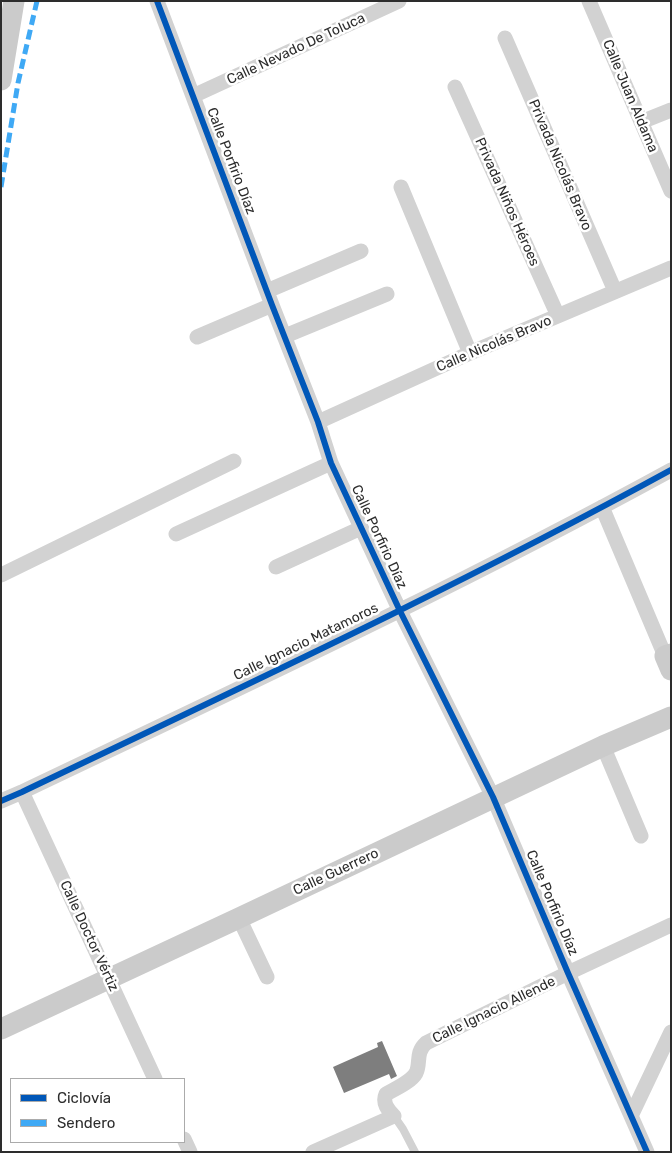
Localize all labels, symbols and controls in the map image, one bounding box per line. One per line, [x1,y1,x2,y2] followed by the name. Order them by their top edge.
[224,10,368,88] street label: Calle Nevado De Toluca
[599,37,661,155] street label: Calle Juan Aldama
[525,97,595,233] street label: Privada Nicolás Bravo
[203,105,259,217] street label: Calle Porfirio Díaz
[471,135,543,269] street label: Privada Niños Héroes
[434,312,554,376] street label: Calle Nicolás Bravo
[347,482,411,592] street label: Calle Porfirio Díaz
[231,600,381,684] street label: Calle Ignacio Matamoros
[291,845,381,899] street label: Calle Guerrero
[522,848,582,958] street label: Calle Porfirio Díaz
[56,878,122,994] street label: Calle Doctor Vértiz
[430,973,558,1047] street label: Calle Ignacio Allende
[10,1078,185,1143] legend
[57,1089,111,1107] text: Ciclovía
[57,1114,115,1132] text: Sendero

